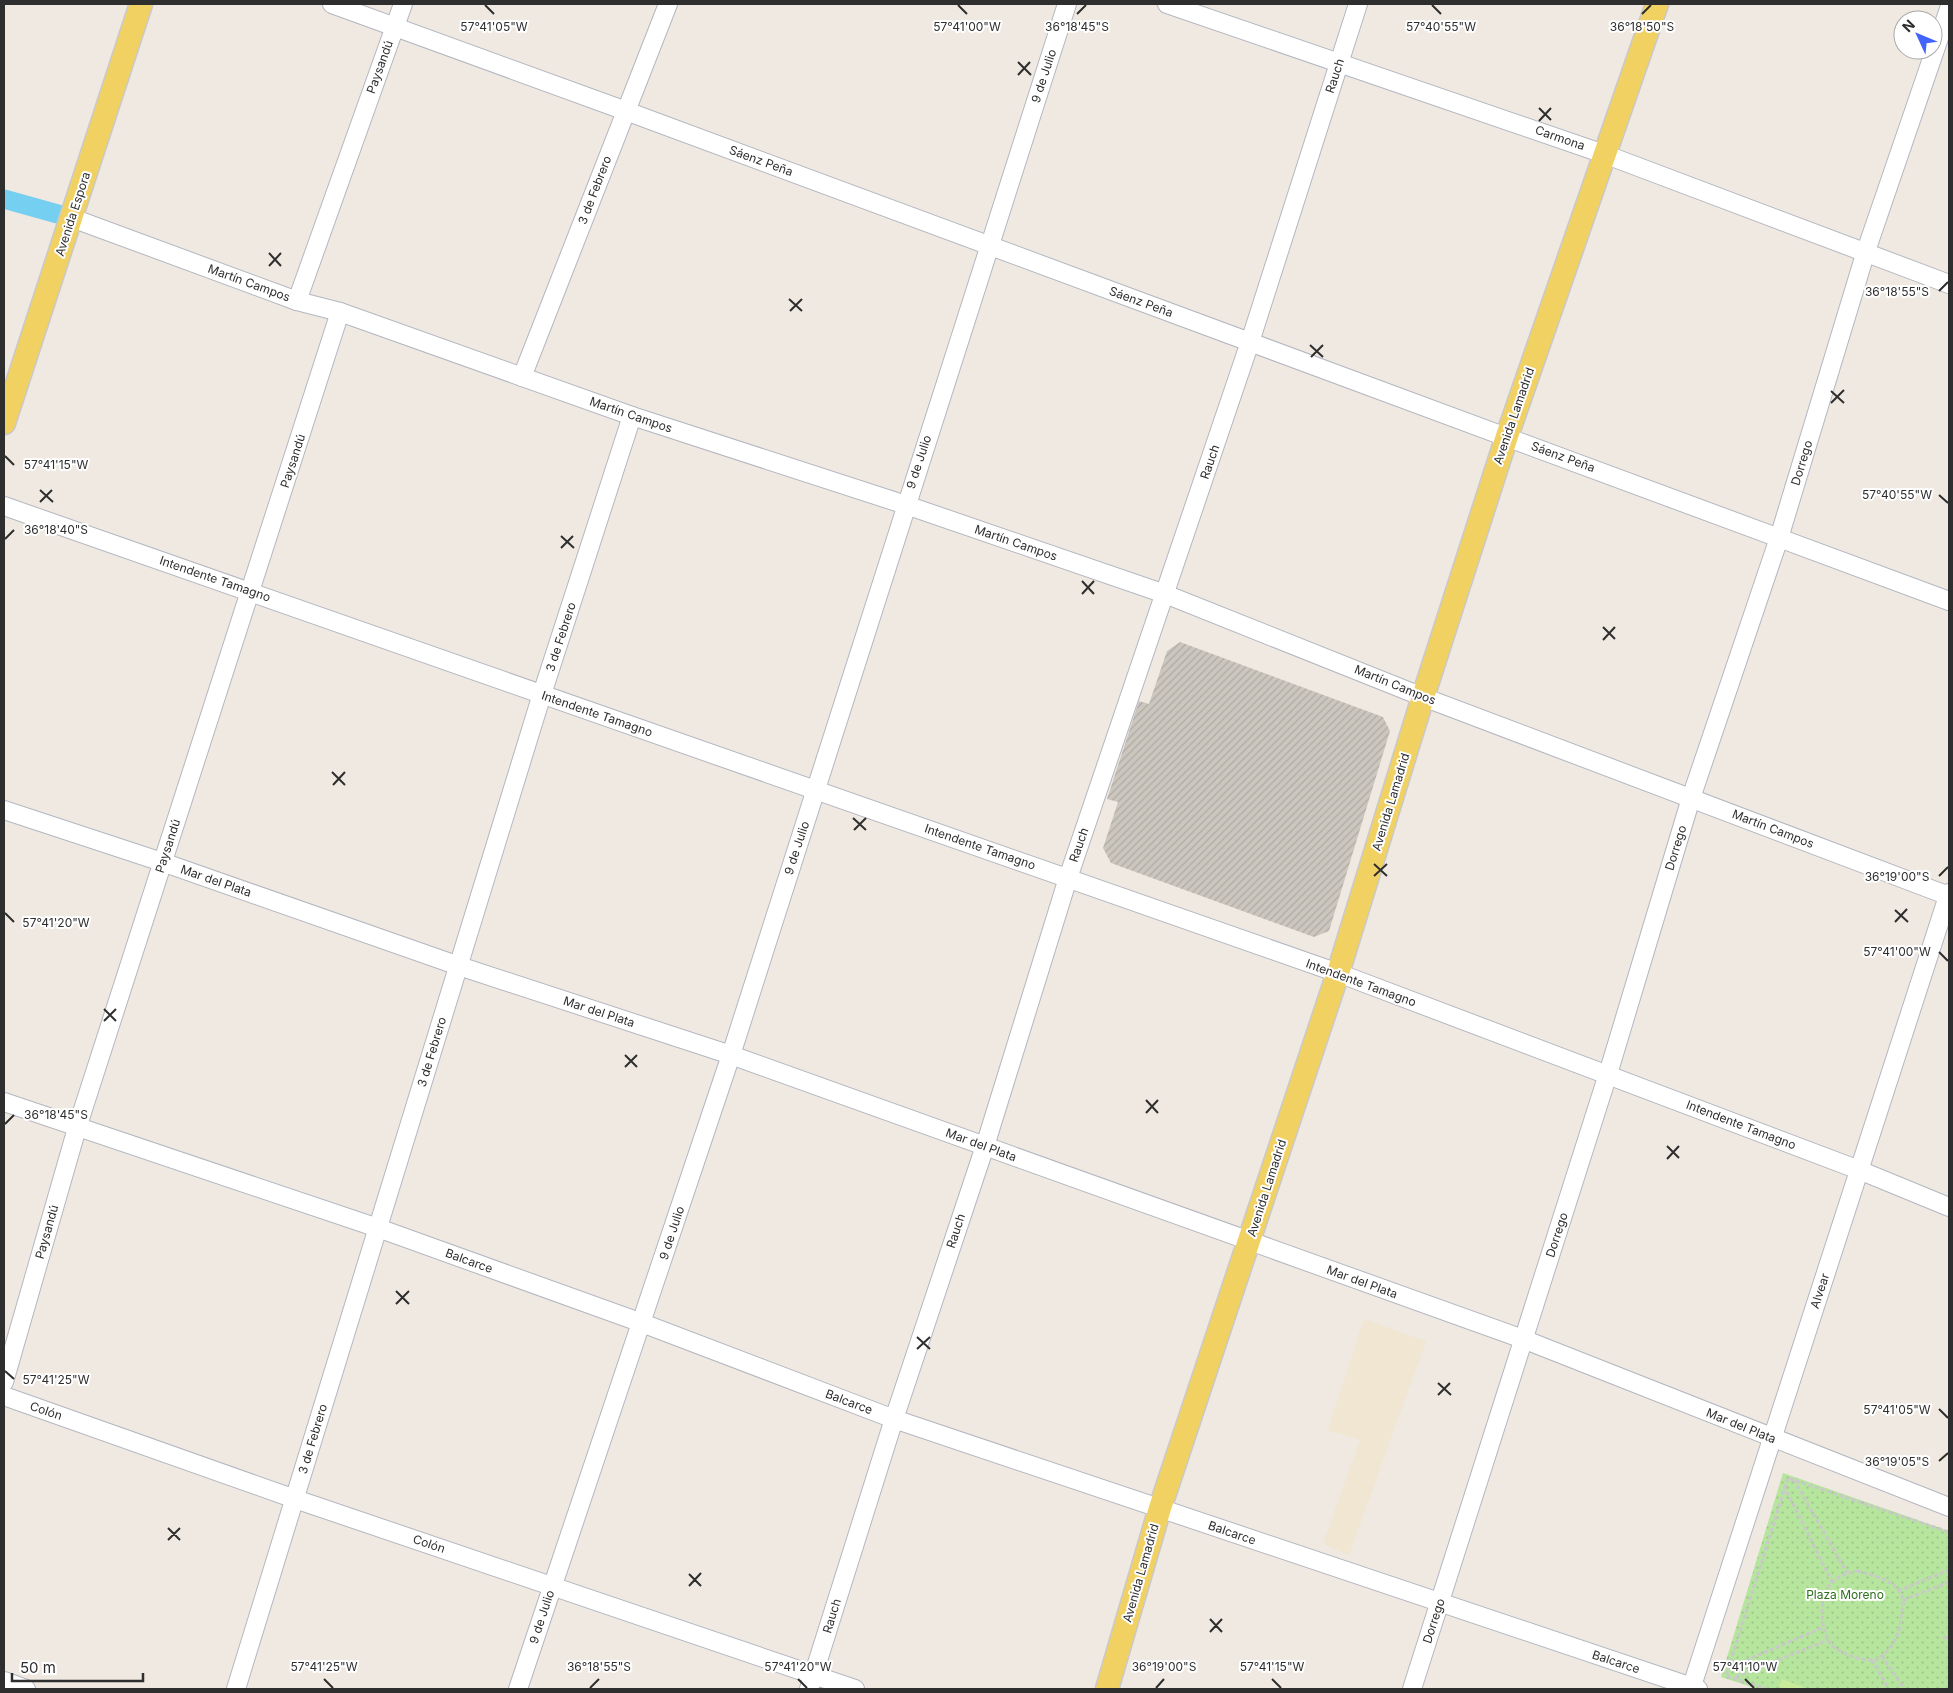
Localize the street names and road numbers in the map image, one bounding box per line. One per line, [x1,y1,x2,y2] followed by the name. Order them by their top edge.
[363,38,396,96] street label: Paysandú
[1028,47,1059,105] street label: 9 de Julio
[1322,57,1347,95] street label: Rauch
[1533,122,1587,153] street label: Carmona
[727,142,795,179] street label: Sáenz Peña
[575,153,614,226] street label: 3 de Febrero
[52,170,93,258] street label: Avenida Espora
[206,261,292,304] street label: Martín Campos
[1107,283,1175,320] street label: Sáenz Peña
[1490,365,1537,466] street label: Avenida Lamadrid
[588,393,674,436] street label: Martín Campos
[277,432,308,490] street label: Paysandú
[903,433,934,491] street label: 9 de Julio
[1529,438,1597,475] street label: Sáenz Peña
[1788,438,1815,487] street label: Dorrego
[1197,443,1222,481] street label: Rauch
[973,521,1059,564] street label: Martín Campos
[158,552,273,605] street label: Intendente Tamagno
[542,600,579,674] street label: 3 de Febrero
[1352,661,1438,708] street label: Martín Campos
[540,687,655,740] street label: Intendente Tamagno
[1369,751,1413,853] street label: Avenida Lamadrid
[1730,806,1816,851] street label: Martín Campos
[152,817,183,875] street label: Paysandú
[781,819,812,877] street label: 9 de Julio
[923,820,1038,873] street label: Intendente Tamagno
[1662,823,1689,872] street label: Dorrego
[1066,826,1091,864] street label: Rauch
[179,861,254,900] street label: Mar del Plata
[1304,956,1418,1009] street label: Intendente Tamagno
[562,993,637,1030] street label: Mar del Plata
[414,1015,449,1089] street label: 3 de Febrero
[1684,1097,1798,1152] street label: Intendente Tamagno
[944,1125,1019,1164] street label: Mar del Plata
[1244,1137,1289,1238] street label: Avenida Lamadrid
[32,1203,61,1261] street label: Paysandú
[656,1204,687,1262] street label: 9 de Julio
[1542,1210,1571,1259] street label: Dorrego
[943,1212,968,1250] street label: Rauch
[443,1245,495,1276] street label: Balcarce
[1325,1262,1400,1301] street label: Mar del Plata
[1807,1271,1832,1310] street label: Alvear
[823,1386,875,1417] street label: Balcarce
[28,1398,64,1423] street label: Colón
[295,1402,330,1476] street label: 3 de Febrero
[1704,1405,1778,1446] street label: Mar del Plata
[1206,1517,1258,1548] street label: Balcarce
[1119,1522,1162,1624] street label: Avenida Lamadrid
[411,1531,447,1556] street label: Colón
[526,1588,557,1646] street label: 9 de Julio
[1419,1596,1448,1645] street label: Dorrego
[819,1597,844,1635] street label: Rauch
[1590,1647,1642,1676] street label: Balcarce

